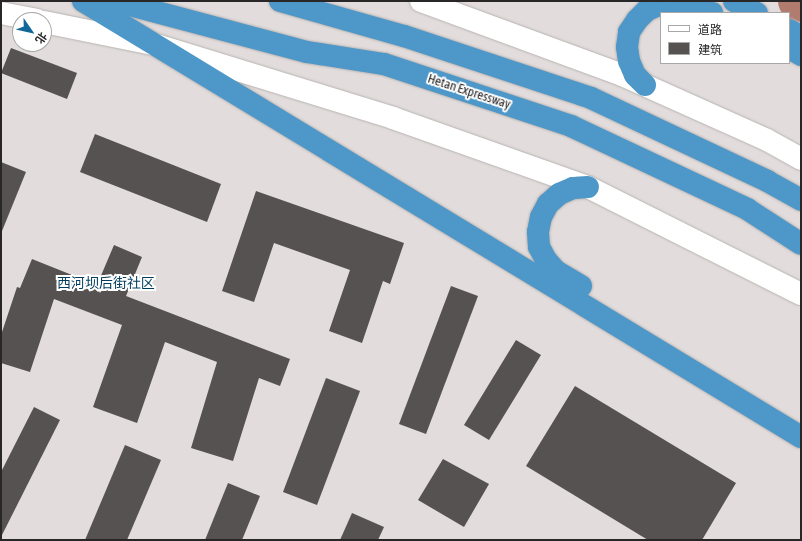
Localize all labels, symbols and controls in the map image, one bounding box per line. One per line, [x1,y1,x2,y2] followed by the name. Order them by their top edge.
[12,12,52,52] north arrow
[660,12,790,64] legend
[698,23,722,37] text: 道路
[33,30,49,46] text: 北
[698,43,722,57] text: 建筑
[426,71,512,113] street label: Hetan Expressway
[57,275,155,291] district label: 西河坝后街社区

